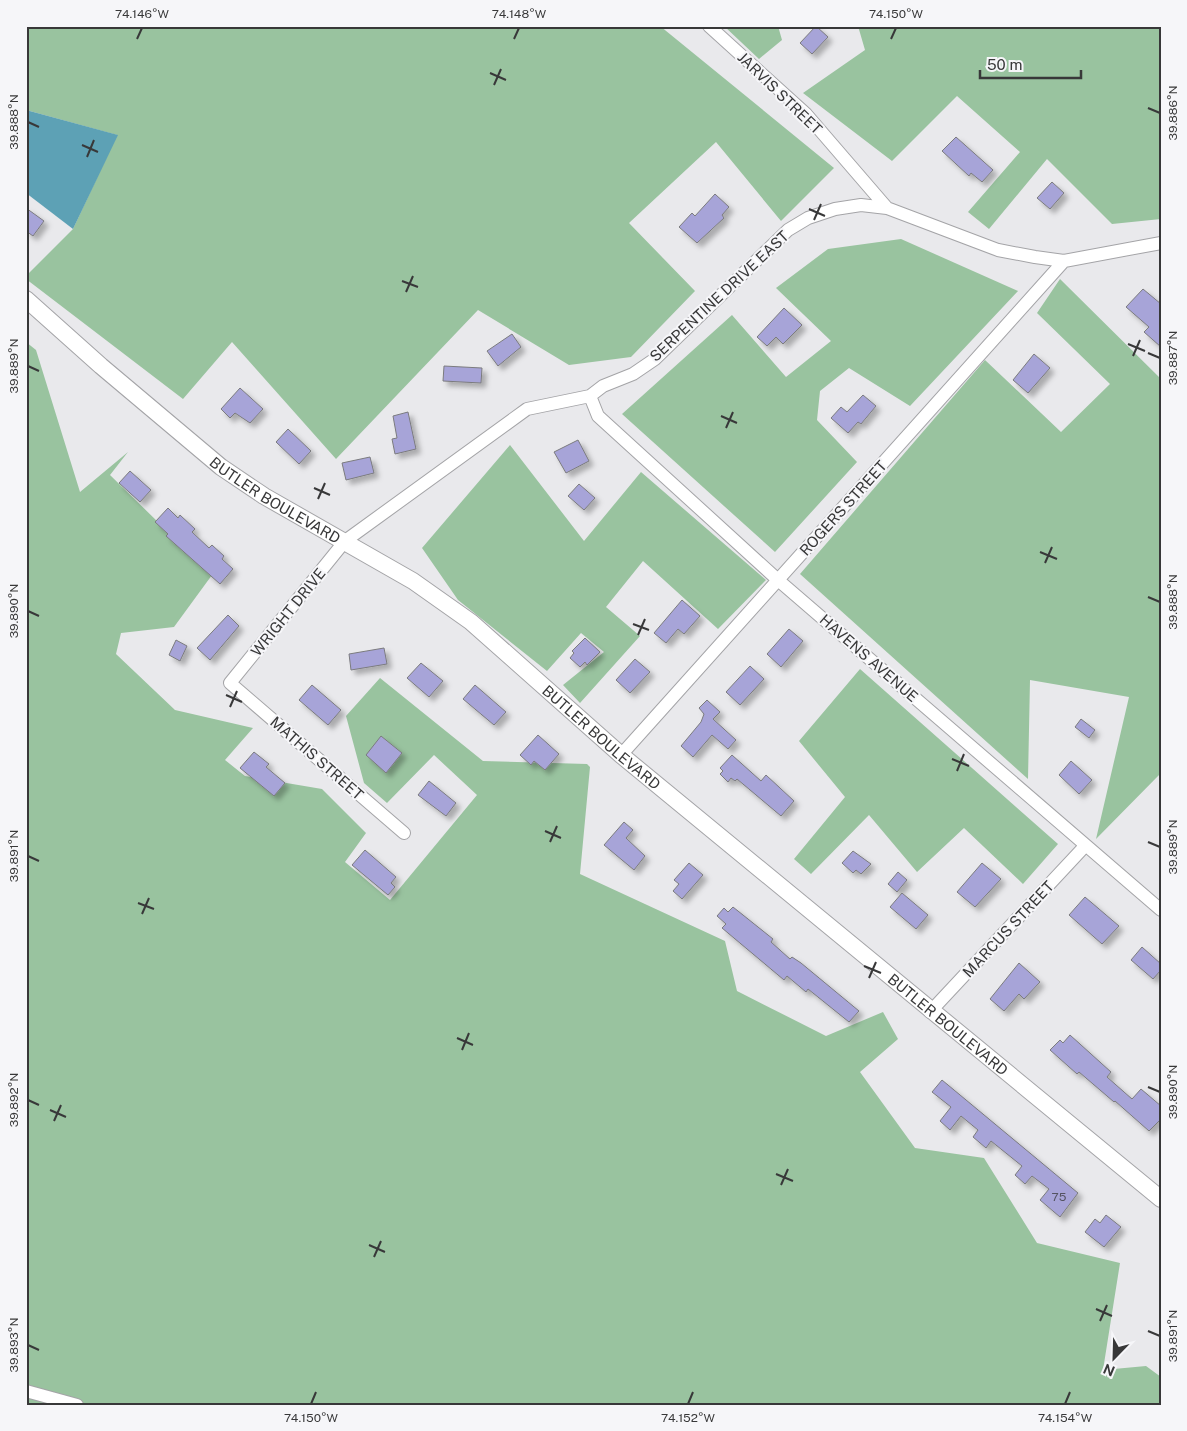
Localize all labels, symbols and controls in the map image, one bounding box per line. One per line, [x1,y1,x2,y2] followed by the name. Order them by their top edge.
[115,7,170,21] text: 74.146°W
[492,7,547,21] text: 74.148°W
[869,7,924,21] text: 74.150°W
[980,48,1081,80] scale bar
[734,49,826,138] street label: JARVIS STREET
[987,56,1022,73] text: 50 m
[1166,85,1180,141] text: 39.886°N
[7,94,21,150] text: 39.888°N
[646,227,792,365] street label: SERPENTINE DRIVE EAST
[1166,331,1180,385] text: 39.887°N
[7,338,21,394] text: 39.889°N
[207,453,344,546] street label: BUTLER BOULEVARD
[796,457,890,559] street label: ROGERS STREET
[247,565,329,659] street label: WRIGHT DRIVE
[1166,574,1180,630] text: 39.888°N
[7,584,21,638] text: 39.890°N
[816,611,922,705] street label: HAVENS AVENUE
[539,681,664,793] street label: BUTLER BOULEVARD
[267,713,367,803] street label: MATHIS STREET
[1166,819,1180,875] text: 39.889°N
[7,830,21,882] text: 39.891°N
[959,877,1057,981] street label: MARCUS STREET
[885,970,1012,1078] street label: BUTLER BOULEVARD
[1166,1065,1180,1119] text: 39.890°N
[7,1073,21,1127] text: 39.892°N
[1052,1190,1067,1204] house number: 75
[1166,1310,1180,1362] text: 39.891°N
[7,1318,21,1372] text: 39.893°N
[1090,1334,1140,1384] north arrow
[1101,1360,1117,1379] text: N
[284,1411,339,1425] text: 74.150°W
[661,1411,715,1425] text: 74.152°W
[1038,1411,1093,1425] text: 74.154°W

